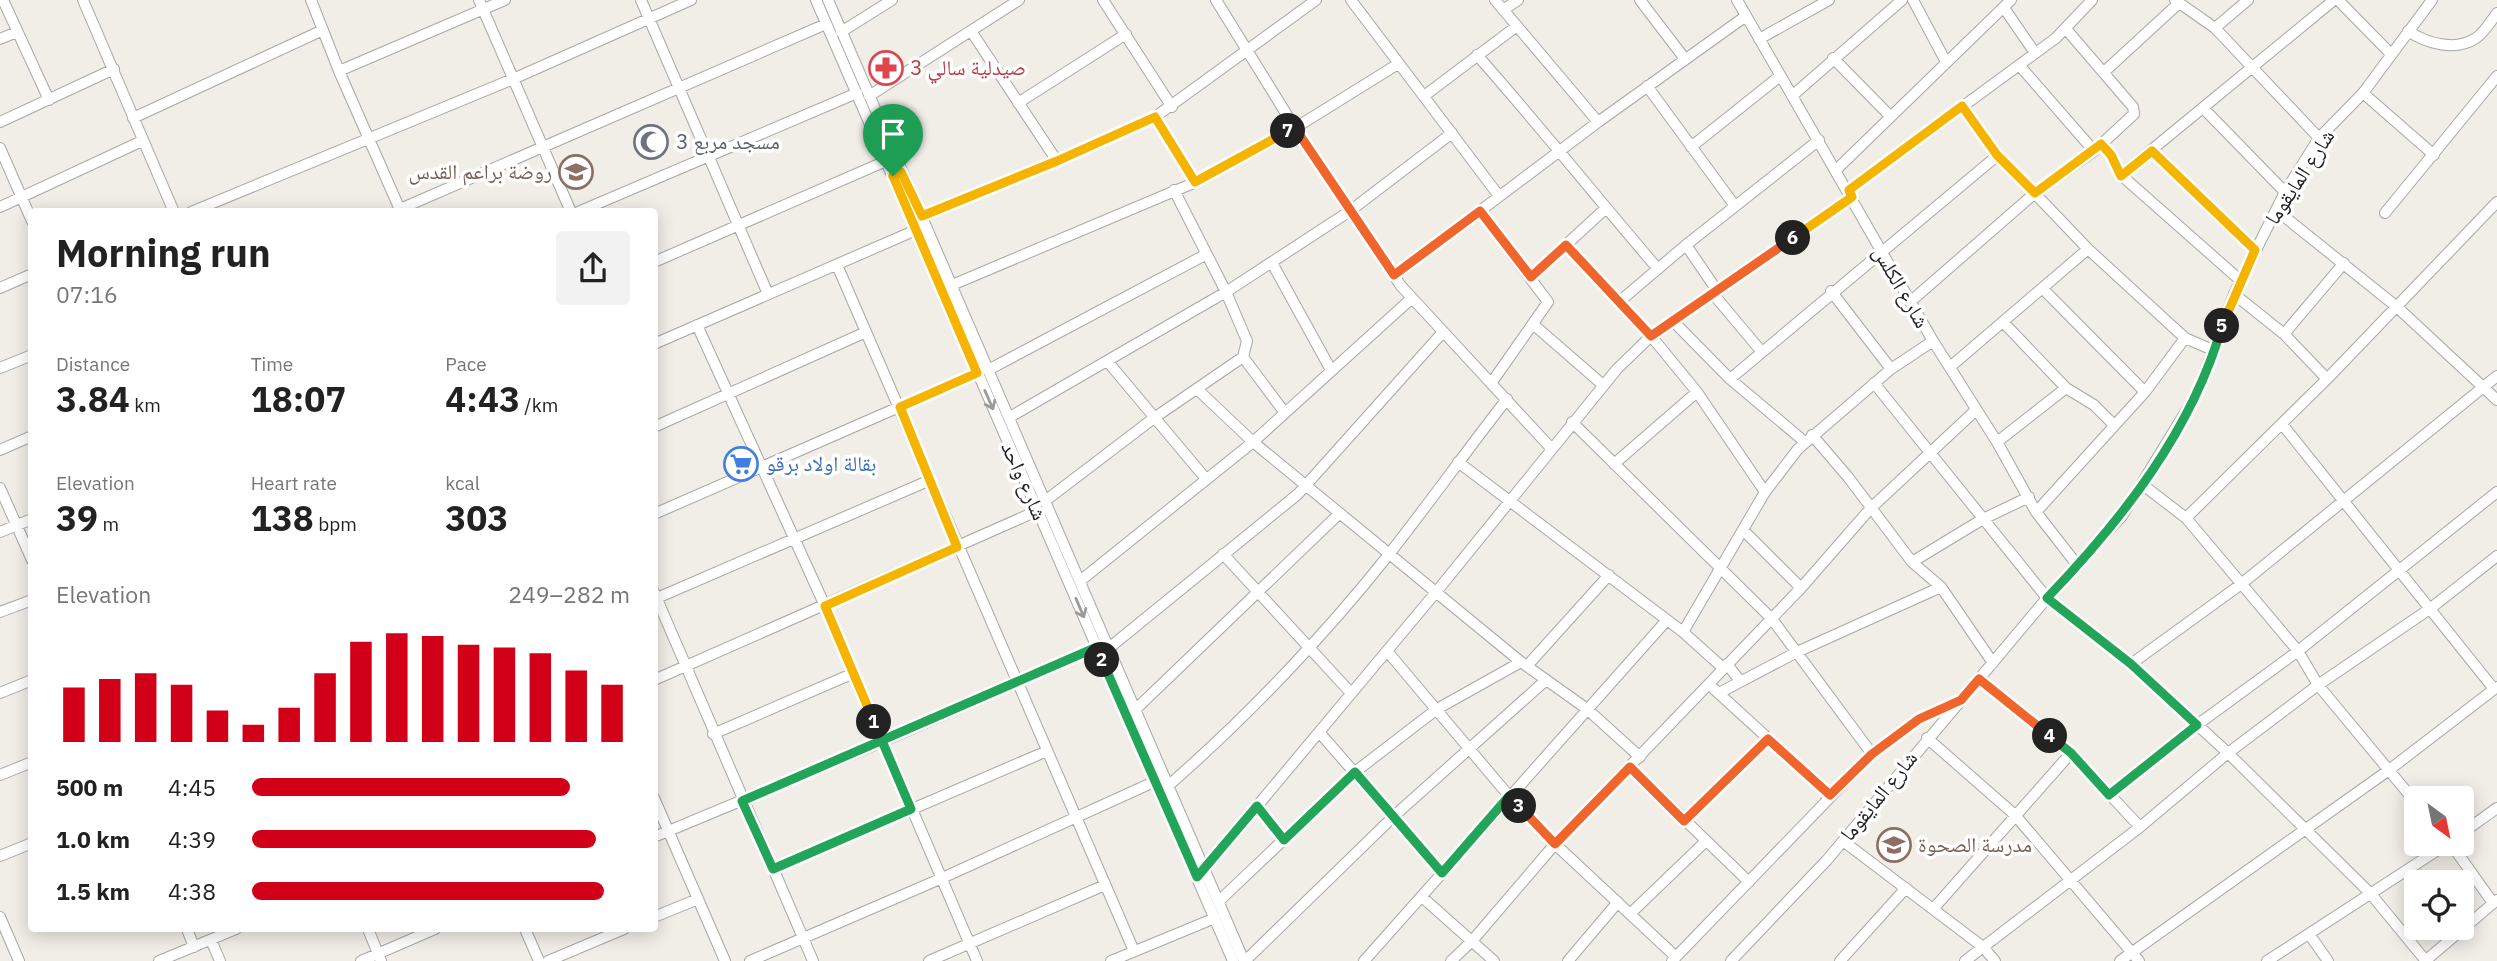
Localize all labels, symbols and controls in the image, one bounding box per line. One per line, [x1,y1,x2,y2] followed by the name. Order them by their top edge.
[867,49,905,87] pharmacy icon: صيدلية سالي 3
[910,53,1026,84] place label: صيدلية سالي 3
[863,104,923,176] pin
[1270,114,1306,148] pin: 7
[874,115,912,153] icon: arrive
[1282,118,1293,142] text: 7
[632,123,670,161] mosque icon: مسجد مربع 3
[2258,123,2340,230] street label: شارع المايقوما
[676,127,780,155] place label: مسجد مربع 3
[557,153,595,191] school or university icon: روضة براعم القدس
[408,157,552,186] place label: روضة براعم القدس
[1776,220,1811,256] pin: 6
[1787,225,1798,249] text: 6
[56,228,271,277] text: Morning run
[556,231,630,305] button: share
[1867,240,1937,333] street label: شارع الكلس
[56,279,118,309] text: 07:16
[2204,308,2240,344] pin: 5
[2216,313,2227,337] text: 5
[56,352,130,376] text: Distance
[251,352,293,376] text: Time
[445,352,487,376] text: Pace
[56,376,130,422] text: 3.84
[251,376,346,422] text: 18:07
[445,376,520,422] text: 4:43
[983,389,996,410] one-way arrow
[130,393,161,417] text: km
[520,393,558,417] text: /km
[995,437,1055,524] street label: شارع واحد
[722,445,760,483] supermarket icon: بقالة اولاد برقو
[766,449,876,477] place label: بقالة اولاد برقو
[56,471,135,495] text: Elevation
[251,471,337,495] text: Heart rate
[445,471,480,495] text: kcal
[56,495,98,541] text: 39
[251,495,314,541] text: 138
[445,495,508,541] text: 303
[98,512,119,536] text: m
[314,512,357,536] text: bpm
[56,579,151,609] text: Elevation
[508,579,630,609] text: 249–282 m
[1074,597,1087,619] one-way arrow
[1084,642,1120,678] pin: 2
[1096,647,1107,671] text: 2
[856,704,892,740] pin: 1
[868,709,879,733] text: 1
[2032,718,2068,754] pin: 4
[2044,723,2055,747] text: 4
[1833,744,1923,846] street label: شارع المايقوما
[56,772,123,802] text: 500 m
[168,772,216,802] text: 4:45
[2404,786,2474,856] north arrow
[2404,786,2474,940] map controls
[1502,788,1536,824] pin: 3
[1513,793,1524,817] text: 3
[56,824,130,854] text: 1.0 km
[168,824,216,854] text: 4:39
[1875,826,1913,864] school or university icon: مدرسة الصحوة
[1918,830,2032,858] place label: مدرسة الصحوة
[2404,870,2474,940] button: locate
[56,876,130,906] text: 1.5 km
[168,876,216,906] text: 4:38

